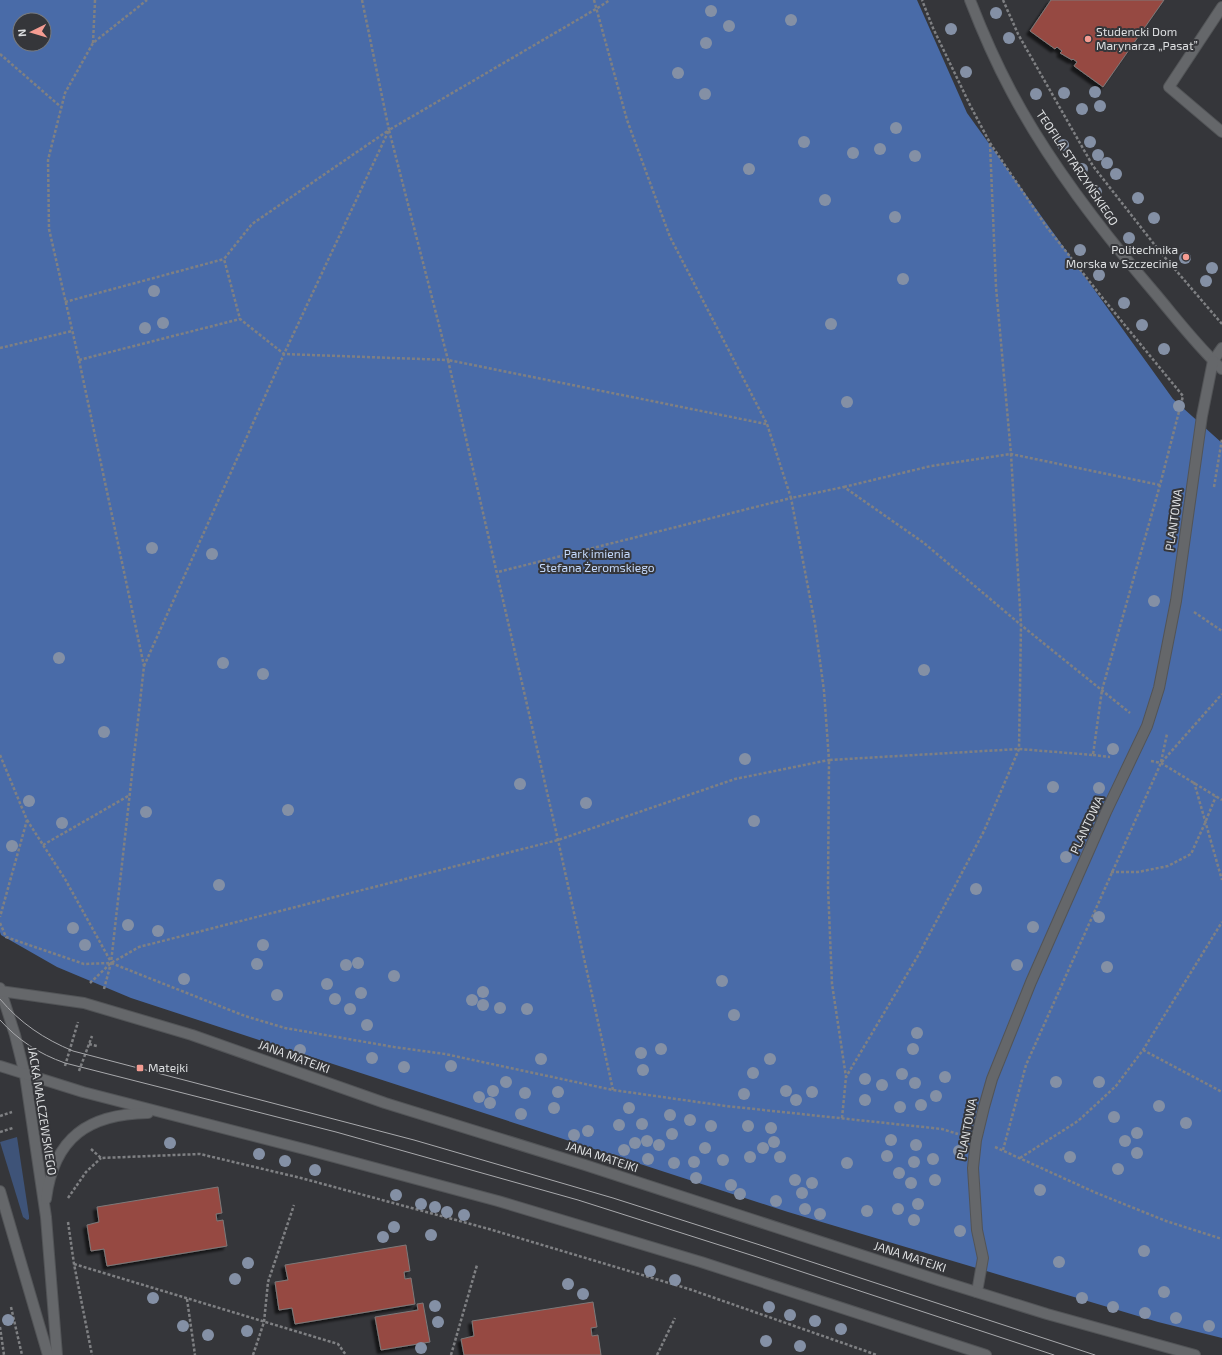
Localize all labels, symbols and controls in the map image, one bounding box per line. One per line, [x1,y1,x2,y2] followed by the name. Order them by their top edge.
[12,12,52,52] north arrow
[1096,24,1198,52] place label: Studencki Dom Marynarza „Pasat”
[15,28,28,37] text: N
[1083,34,1093,44] marker: Studencki Dom Marynarza „Pasat”
[1034,107,1122,228] street label: TEOFILA STARZYŃSKIEGO
[1066,242,1178,270] place label: Politechnika Morska w Szczecinie
[1181,252,1191,262] marker: Politechnika Morska w Szczecinie
[1162,487,1184,552] street label: PLANTOWA
[539,546,655,574] park label: Park imienia Stefana Żeromskiego
[1067,793,1106,856] street label: PLANTOWA
[257,1037,332,1075] street label: JANA MATEJKI
[26,1045,60,1176] street label: JACKA MALCZEWSKIEGO
[148,1060,188,1075] place label: Matejki
[135,1063,145,1073] marker: Matejki
[953,1096,979,1161] street label: PLANTOWA
[564,1138,640,1174] street label: JANA MATEJKI
[872,1238,948,1274] street label: JANA MATEJKI

